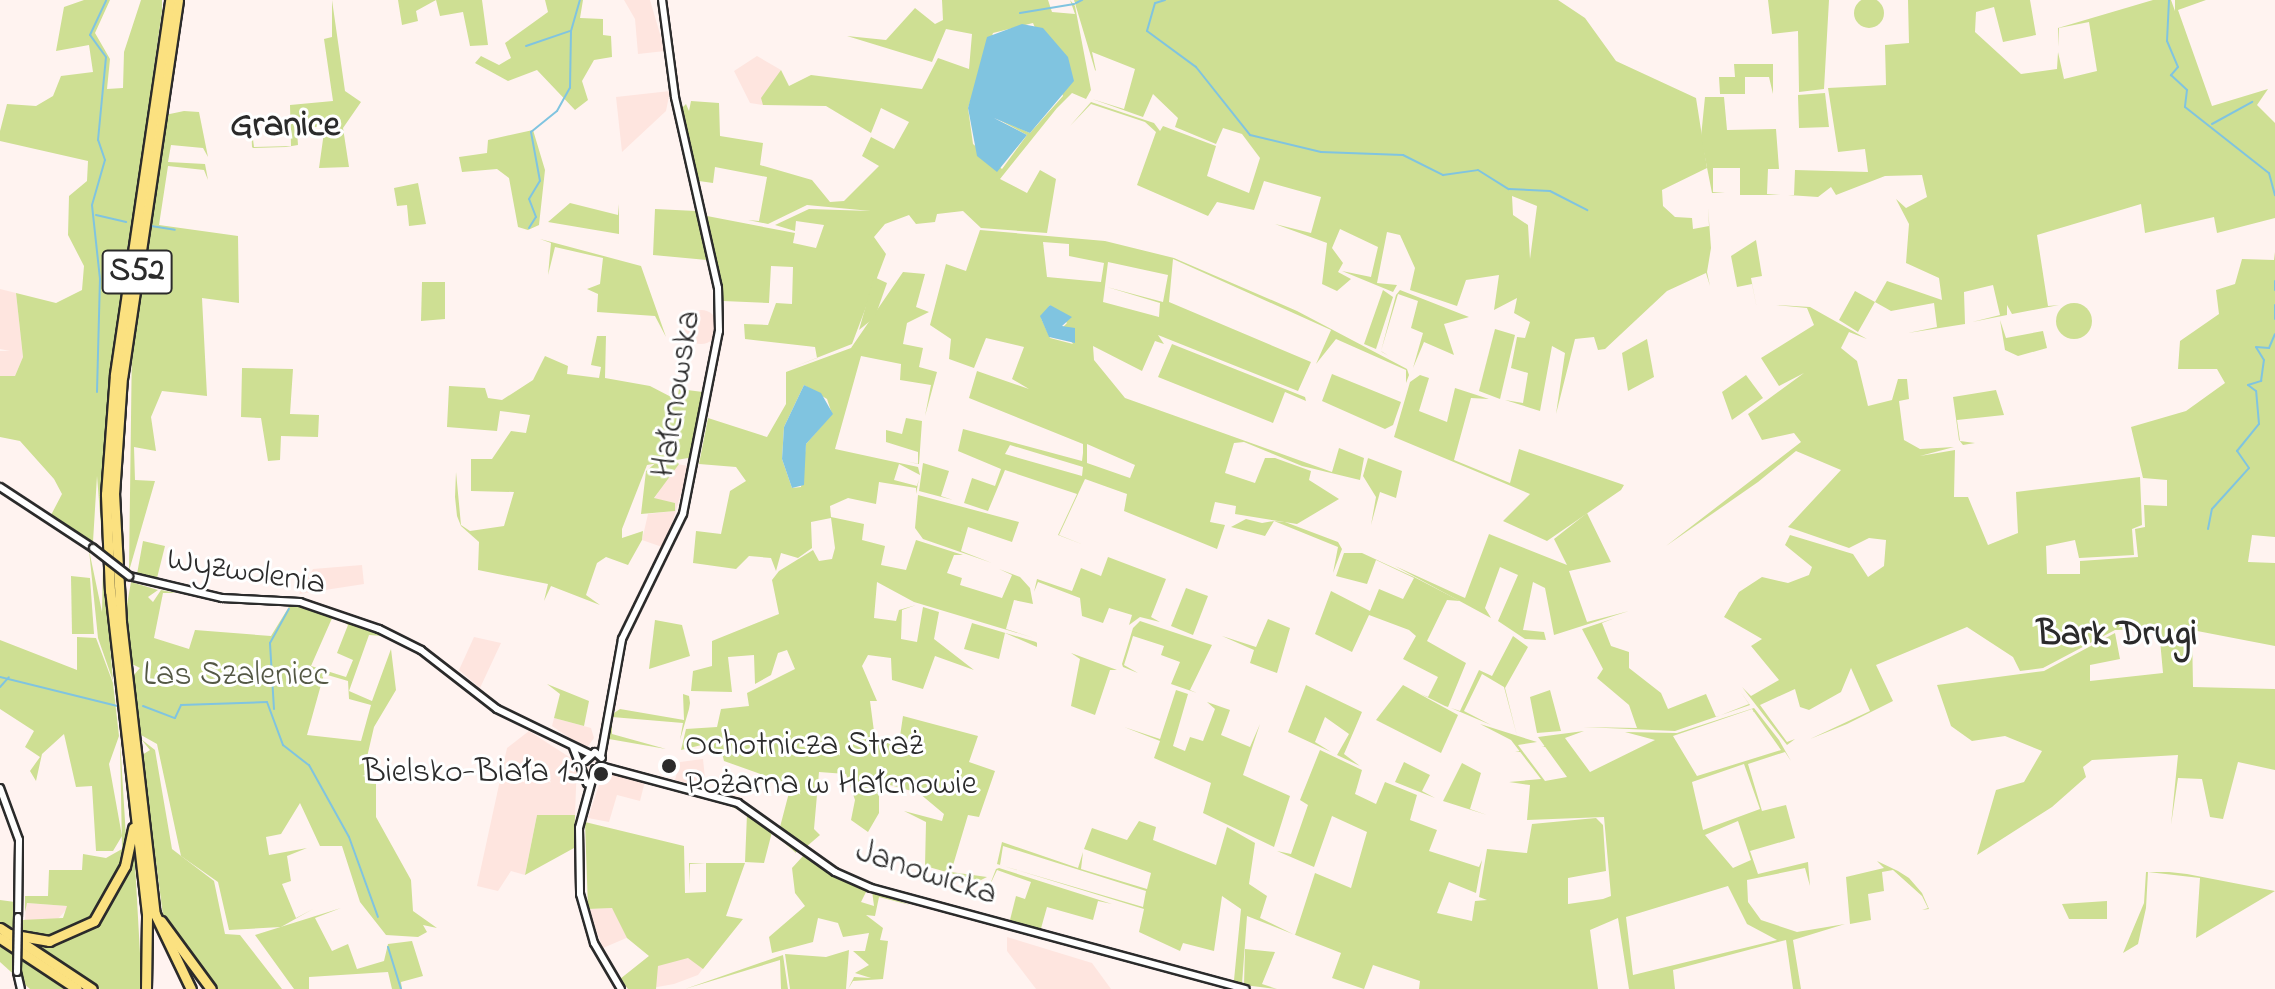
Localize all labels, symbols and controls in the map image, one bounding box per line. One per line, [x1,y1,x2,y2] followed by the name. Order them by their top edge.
[230,105,340,149] district label: Granice
[101,244,173,300] road number: S52
[645,308,711,480] street label: Hałcnowska
[164,540,328,606] street label: Wyzwolenia
[2037,614,2197,658] district label: Bark Drugi
[143,657,329,697] park label: Las Szaleniec
[685,726,977,806] place label: Ochotnicza Straż Pożarna w Hałcnowie
[363,754,585,794] place label: Bielsko-Biała 12
[660,757,678,775] marker: Ochotnicza Straż Pożarna w Hałcnowie
[592,765,610,783] marker: Bielsko-Biała 12
[850,832,1002,916] street label: Janowicka

